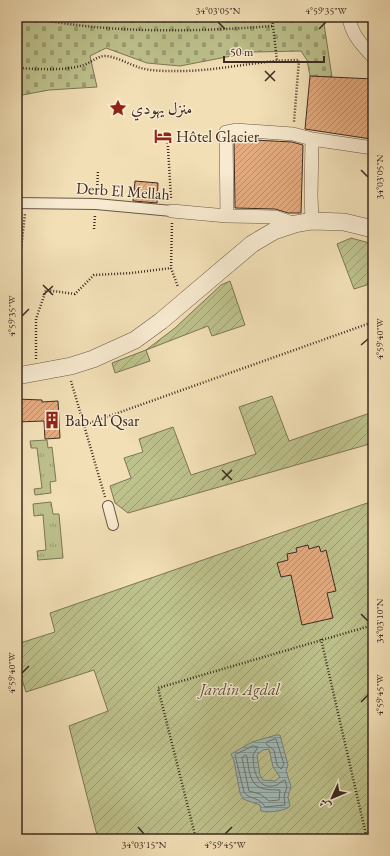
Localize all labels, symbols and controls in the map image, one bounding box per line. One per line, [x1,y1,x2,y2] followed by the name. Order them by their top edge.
[196,4,241,17] text: 34°03'05"N
[305,4,348,17] text: 4°59'35"W
[224,38,324,64] scale bar
[230,44,254,60] text: 50 m
[108,98,128,118] place icon: منزل يهودي
[131,98,192,121] place label: منزل يهودي
[153,126,173,146] hotel icon: Hôtel Glacier
[176,126,260,147] place label: Hôtel Glacier
[373,154,386,199] text: 34°03'05"N
[75,177,171,205] street label: Derb El Mellah
[5,294,18,337] text: 4°59'35"W
[373,317,386,360] text: 4°59'40"W
[42,410,62,430] building icon: Bab Al Qsar
[65,410,140,431] place label: Bab Al Qsar
[373,598,386,643] text: 34°03'10"N
[5,651,18,694] text: 4°59'40"W
[373,673,386,716] text: 4°59'45"W
[197,679,281,700] park label: Jardin Agdal
[312,778,352,818] north arrow
[316,796,334,814] text: ش
[122,838,167,851] text: 34°03'15"N
[204,838,247,851] text: 4°59'45"W

